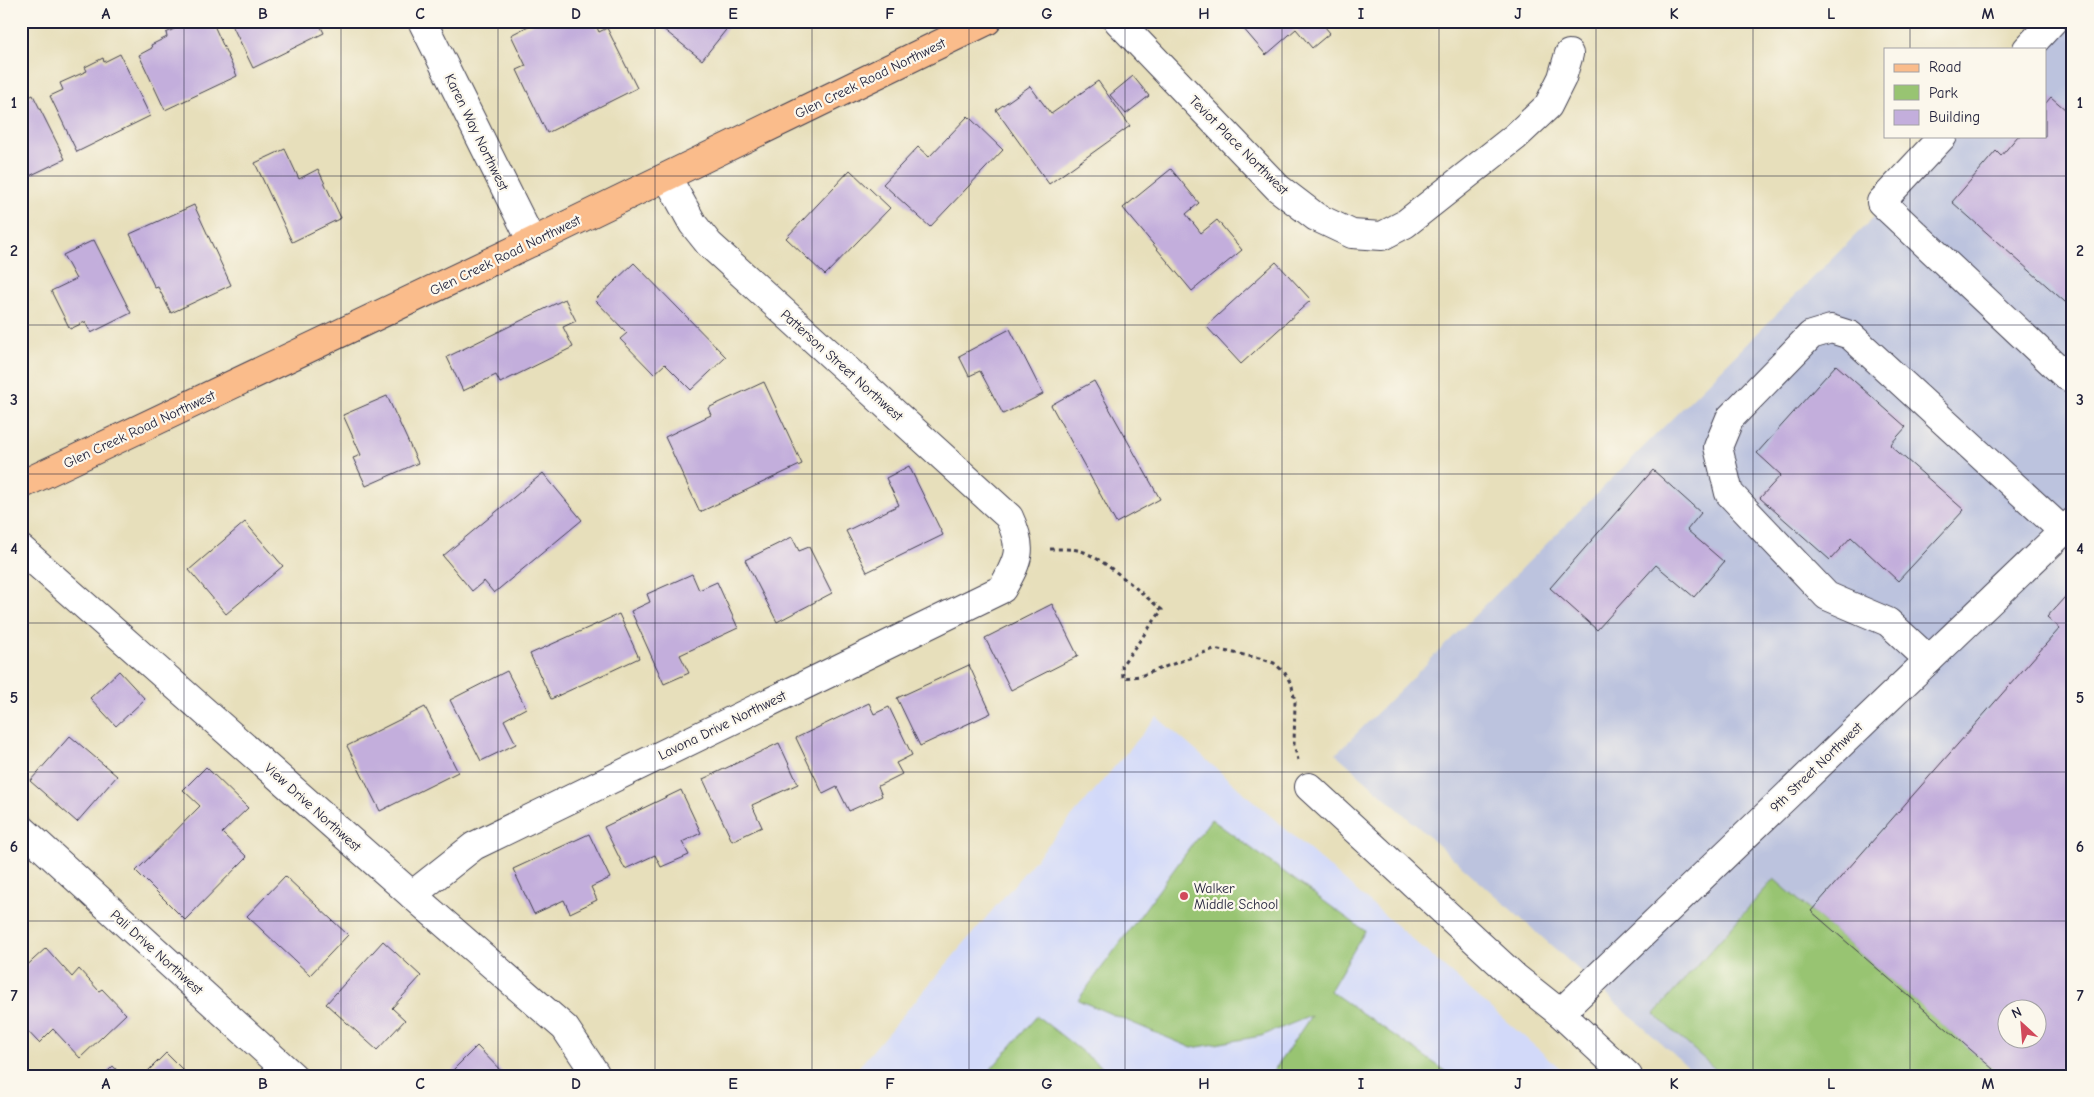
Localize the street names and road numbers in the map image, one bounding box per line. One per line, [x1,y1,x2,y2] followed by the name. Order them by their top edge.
[792,34,949,122] street label: Glen Creek Road Northwest
[441,71,513,194] street label: Karen Way Northwest
[1185,92,1293,199] street label: Teviot Place Northwest
[427,211,584,299] street label: Glen Creek Road Northwest
[777,306,907,425] street label: Patterson Street Northwest
[61,386,219,472] street label: Glen Creek Road Northwest
[656,687,790,764] street label: Lavona Drive Northwest
[1767,718,1867,816] street label: 9th Street Northwest
[261,760,365,856] street label: View Drive Northwest
[107,906,207,999] street label: Pali Drive Northwest

